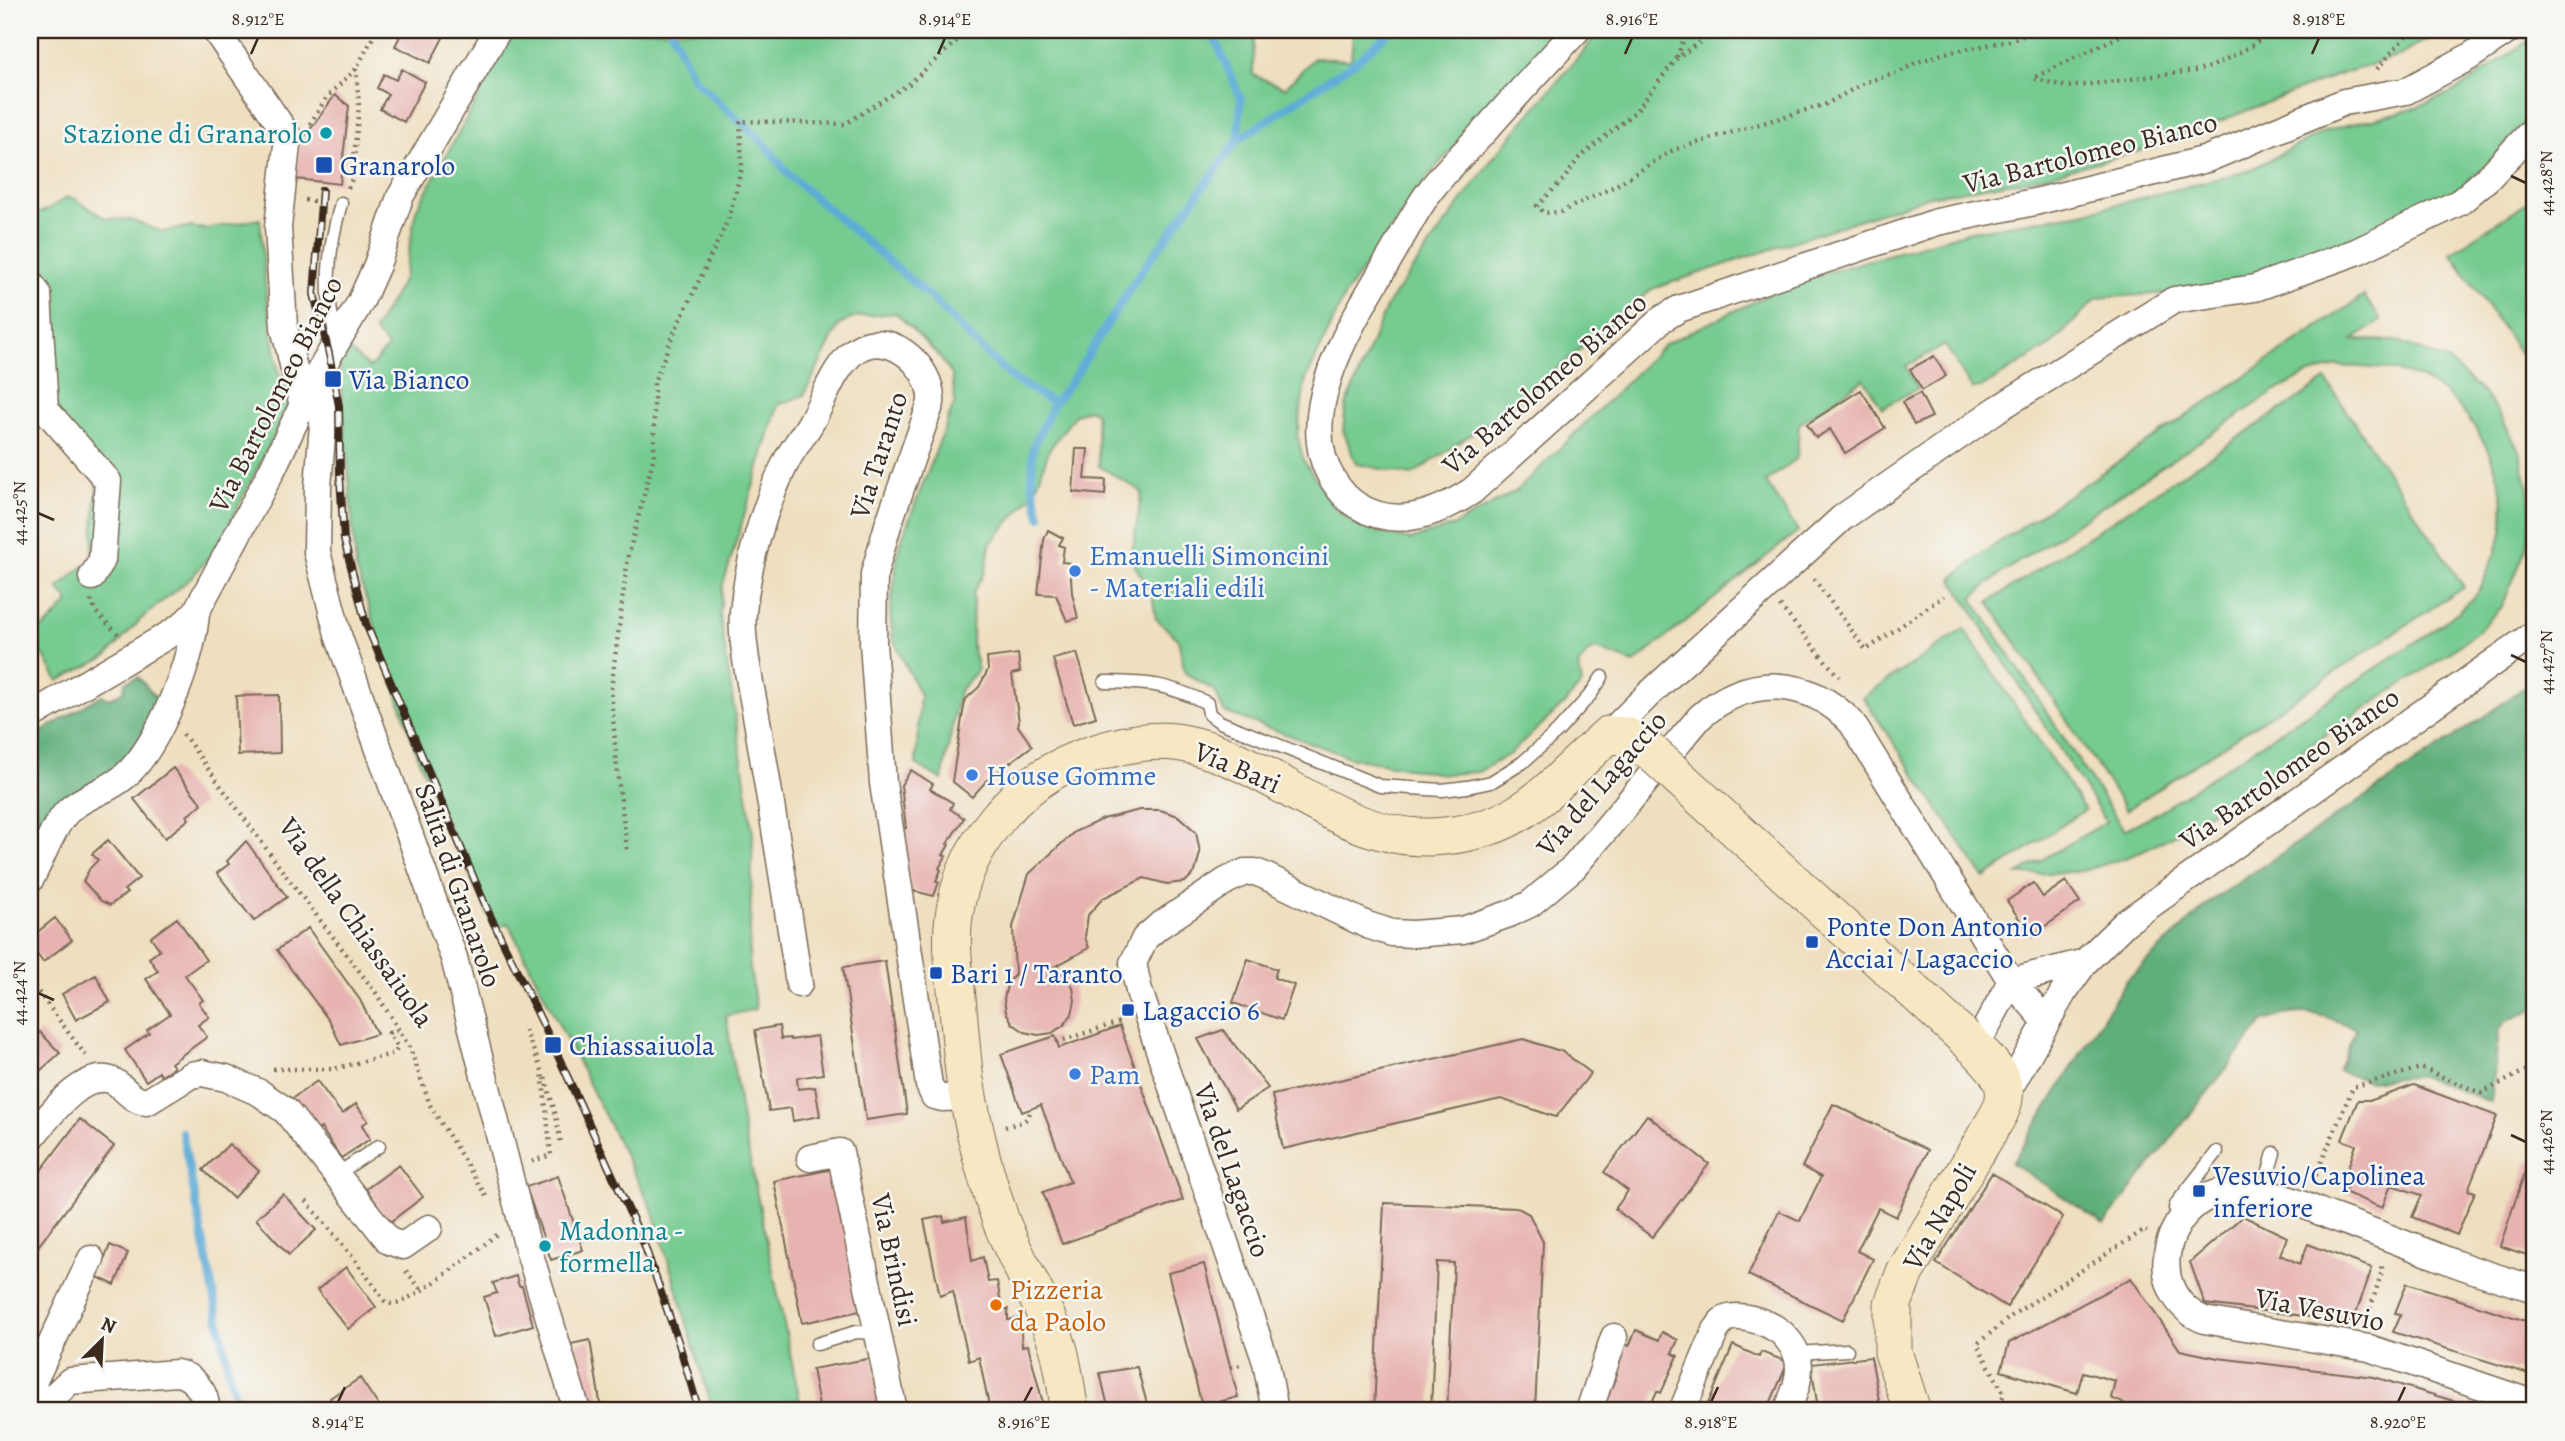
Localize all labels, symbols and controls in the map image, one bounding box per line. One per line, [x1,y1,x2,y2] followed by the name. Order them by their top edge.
[231,7,285,31] text: 8.912°E
[919,7,971,31] text: 8.914°E
[1606,7,1658,31] text: 8.916°E
[2292,7,2346,31] text: 8.918°E
[1958,103,2221,203] street label: Via Bartolomeo Bianco
[63,115,312,153] place label: Stazione di Granarolo
[318,125,334,141] marker: Stazione di Granarolo
[340,147,455,185] place label: Granarolo
[2534,150,2558,216] text: 44.428°N
[314,155,334,175] marker: Granarolo
[199,270,352,520] street label: Via Bartolomeo Bianco
[1433,284,1655,484] street label: Via Bartolomeo Bianco
[348,361,470,399] place label: Via Bianco
[323,369,343,389] marker: Via Bianco
[840,387,917,525] street label: Via Taranto
[7,481,31,545] text: 44.425°N
[1089,537,1329,607] place label: Emanuelli Simoncini - Materiali edili
[1067,563,1083,579] marker: Emanuelli Simoncini - Materiali edili
[2534,630,2558,694] text: 44.427°N
[2171,679,2407,860] street label: Via Bartolomeo Bianco
[1527,703,1676,865] street label: Via del Lagaccio
[1187,732,1287,803] street label: Via Bari
[986,757,1156,795] place label: House Gomme
[964,767,980,783] marker: House Gomme
[405,778,511,992] street label: Salita di Granarolo
[269,809,443,1035] street label: Via della Chiassaiuola
[1825,908,2043,978] place label: Ponte Don Antonio Acciai / Lagaccio
[1804,934,1820,950] marker: Ponte Don Antonio Acciai / Lagaccio
[950,955,1123,993] place label: Bari 1 / Taranto
[7,960,31,1026] text: 44.424°N
[928,965,944,981] marker: Bari 1 / Taranto
[1142,992,1260,1030] place label: Lagaccio 6
[1120,1002,1136,1018] marker: Lagaccio 6
[569,1027,715,1065] place label: Chiassaiuola
[543,1035,563,1055] marker: Chiassaiuola
[1089,1056,1140,1094] place label: Pam
[1067,1066,1083,1082] marker: Pam
[1184,1077,1280,1262] street label: Via del Lagaccio
[2534,1109,2558,1175] text: 44.426°N
[1893,1156,1986,1278] street label: Via Napoli
[2212,1157,2425,1227] place label: Vesuvio/Capolinea inferiore
[2191,1183,2207,1199] marker: Vesuvio/Capolinea inferiore
[861,1189,927,1330] street label: Via Brindisi
[559,1212,684,1282] place label: Madonna - formella
[537,1238,553,1254] marker: Madonna - formella
[1010,1271,1106,1341] place label: Pizzeria da Paolo
[2251,1279,2388,1341] street label: Via Vesuvio
[988,1297,1004,1313] marker: Pizzeria da Paolo
[66,1304,136,1374] north arrow
[97,1311,120,1340] text: N
[312,1410,364,1434] text: 8.914°E
[998,1410,1050,1434] text: 8.916°E
[1684,1410,1738,1434] text: 8.918°E
[2370,1410,2426,1434] text: 8.920°E

